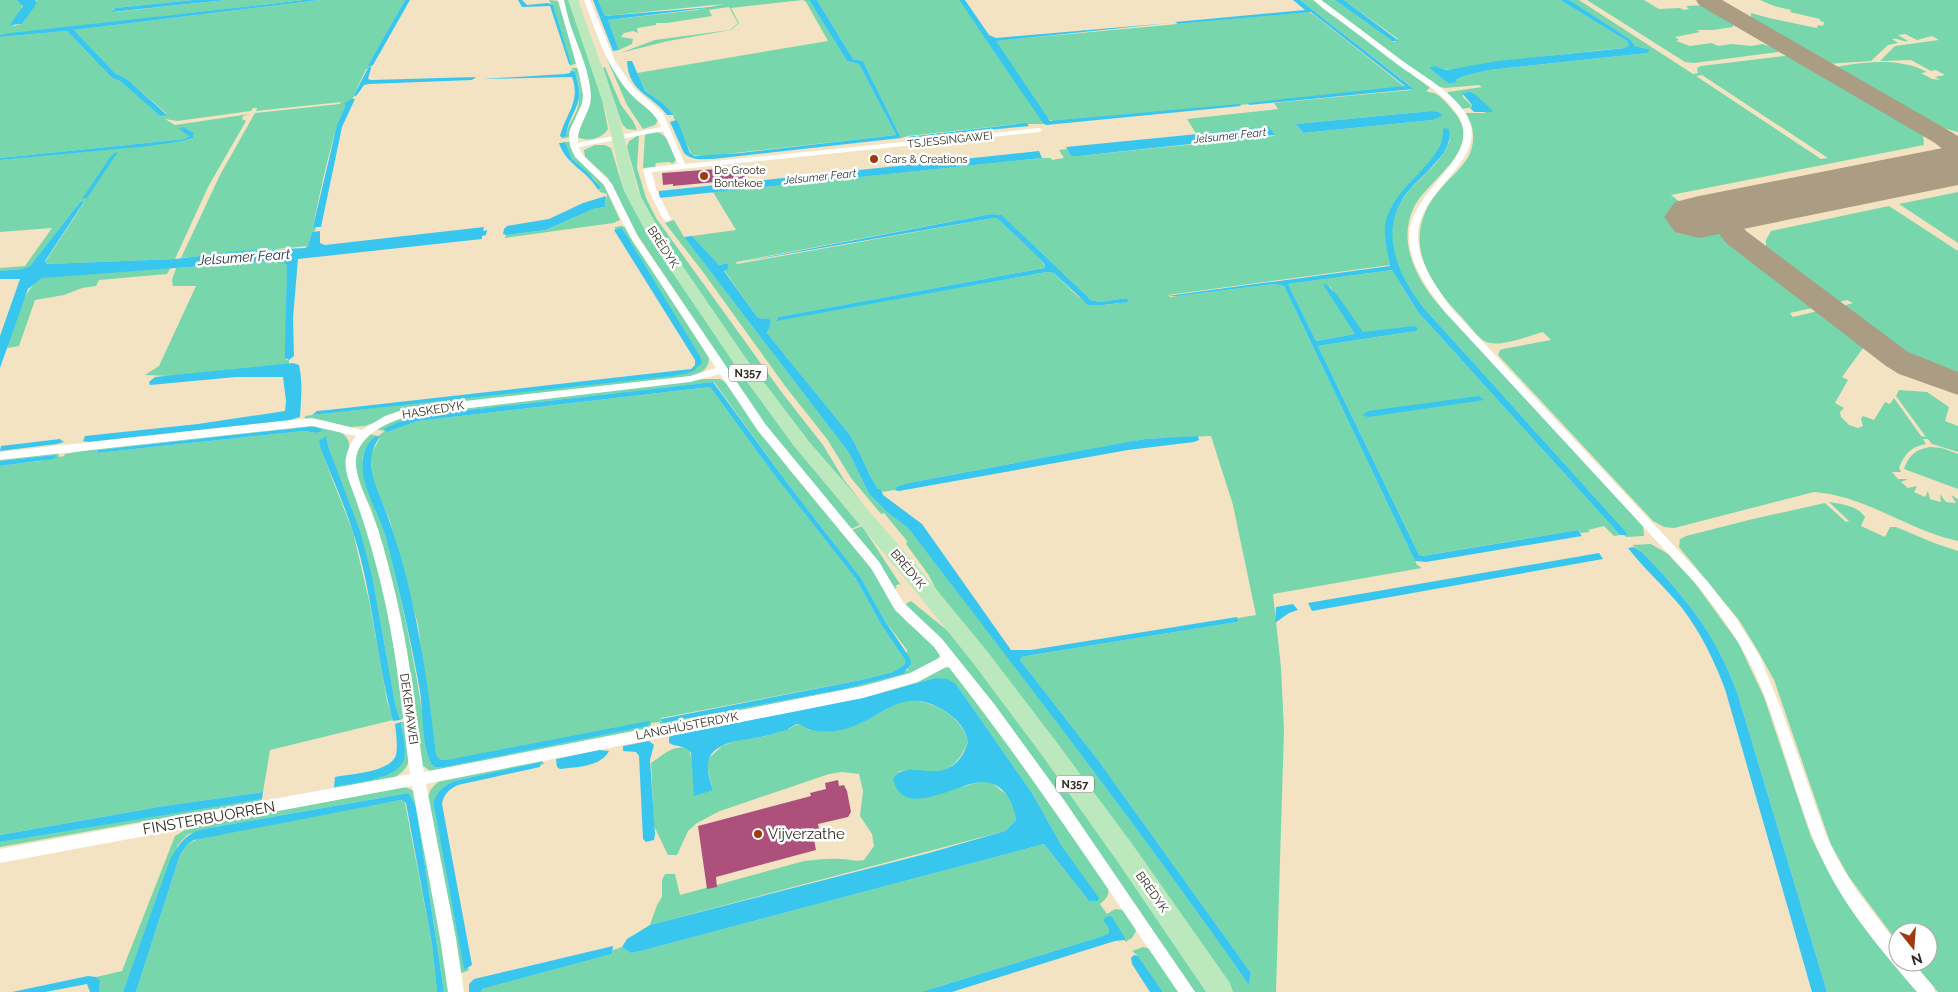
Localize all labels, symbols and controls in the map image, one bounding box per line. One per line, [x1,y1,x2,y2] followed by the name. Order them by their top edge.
[1192,126,1267,146] water label: Jelsumer Feart
[907,129,993,151] street label: TSJESSINGAWEI
[868,153,880,165] marker: Cars & Creations
[884,153,968,166] place label: Cars & Creations
[714,164,766,190] place label: De Groote Bontekoe
[782,167,857,187] water label: Jelsumer Feart
[698,170,710,182] marker: De Groote Bontekoe
[644,224,682,271] street label: BRÉDYK
[196,246,291,268] water label: Jelsumer Feart
[729,364,767,382] road number: N357
[401,398,465,422] street label: HASKEDYK
[888,547,929,592] street label: BRÉDYK
[397,673,421,745] street label: DEKEMAWEI
[635,709,740,743] street label: LANGHÚSTERDYK
[1056,776,1094,792] road number: N357
[141,797,277,839] street label: FINSTERBUORREN
[768,825,845,843] place label: Vijverzathe
[752,828,764,840] marker: Vijverzathe
[1133,869,1171,915] street label: BRÉDYK
[1888,922,1938,972] north arrow
[1909,950,1924,969] text: N

